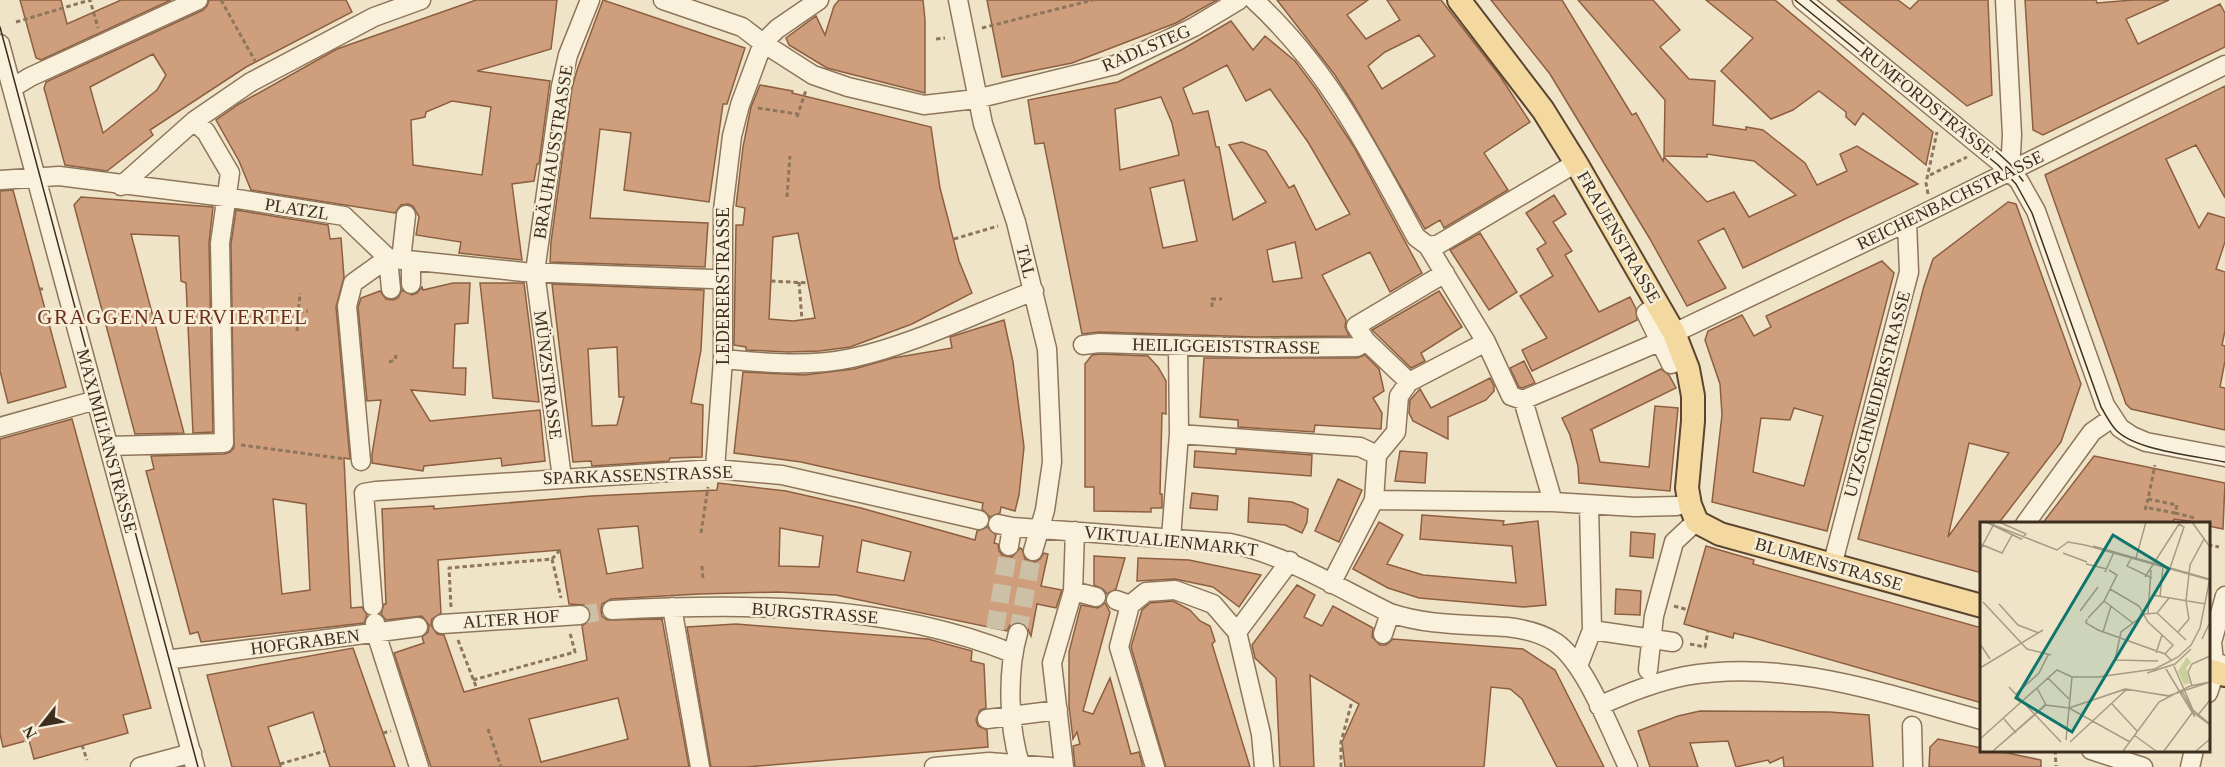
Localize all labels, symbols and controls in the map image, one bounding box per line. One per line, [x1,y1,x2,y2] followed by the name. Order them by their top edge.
[1099,20,1193,76] street label: RADLSTEG
[1856,42,1998,162] street label: RUMFORDSTRASSE
[529,63,577,241] street label: BRÄUHAUSSTRASSE
[1853,146,2047,254] street label: REICHENBACHSTRASSE
[1573,167,1665,307] street label: FRAUENSTRASSE
[263,194,331,224] street label: PLATZL
[713,207,733,365] street label: LEDERERSTRASSE
[1012,243,1040,281] street label: TAL
[1840,289,1914,499] street label: UTZSCHNEIDERSTRASSE
[37,305,309,329] district label: GRAGGENAUERVIERTEL
[530,309,566,441] street label: MÜNZSTRASSE
[1132,334,1320,358] street label: HEILIGGEISTSTRASSE
[73,347,141,535] street label: MAXIMILIANSTRASSE
[542,462,734,488] street label: SPARKASSENSTRASSE
[1083,522,1259,560] street label: VIKTUALIENMARKT
[1980,522,2210,752] inset map
[1753,533,1905,595] street label: BLUMENSTRASSE
[751,599,879,627] street label: BURGSTRASSE
[462,606,560,632] street label: ALTER HOF
[249,625,361,659] street label: HOFGRABEN
[12,695,72,755] north arrow
[19,723,40,742] text: N

